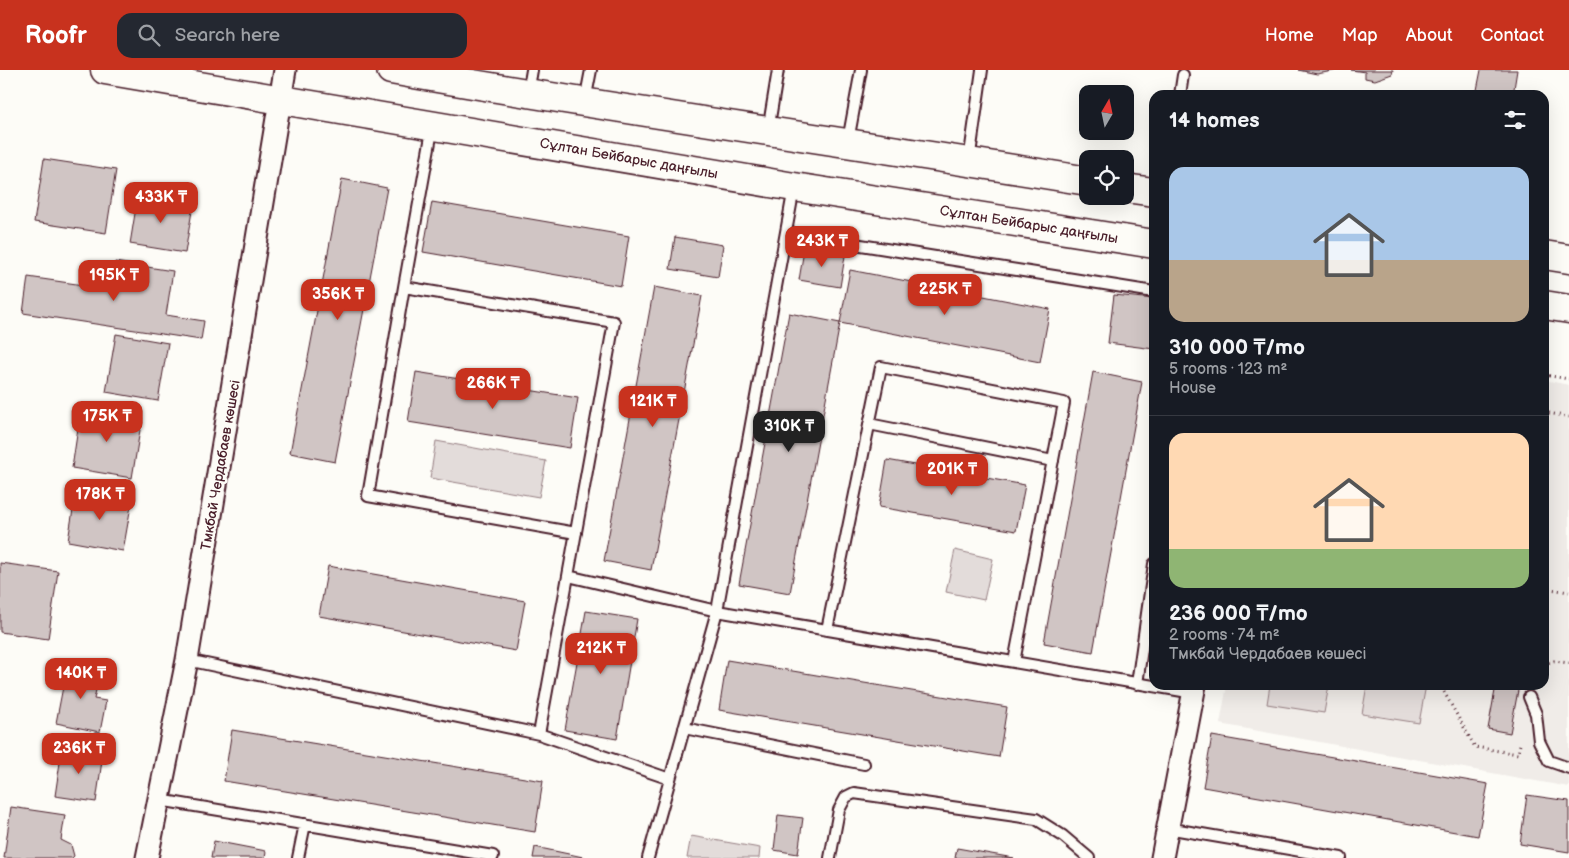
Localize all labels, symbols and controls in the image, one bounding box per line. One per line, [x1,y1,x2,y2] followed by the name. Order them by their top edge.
[117,13,467,58] search box
[25,21,87,50] text: Roofr
[135,21,163,49] icon: search
[175,24,280,47] text: Search here
[1265,25,1314,46] text: Home
[1342,25,1378,46] text: Map
[1406,25,1453,46] text: About
[1481,25,1544,46] text: Contact
[1079,85,1134,140] north arrow
[1079,85,1134,205] map controls
[1501,106,1529,134] icon: filters
[1169,108,1260,133] text: 14 homes
[539,134,719,183] street label: Сұлтан Бейбарыс даңғылы
[1079,150,1134,205] button: locate
[120,182,202,224] pin: 433K ₸
[135,188,187,207] text: 433K ₸
[1304,200,1394,290] icon: home
[939,202,1119,247] street label: Сұлтан Бейбарыс даңғылы
[781,226,863,268] pin: 243K ₸
[796,232,848,251] text: 243K ₸
[73,260,155,302] pin: 195K ₸
[89,266,139,285] text: 195K ₸
[904,274,986,316] pin: 225K ₸
[297,278,379,321] pin: 356K ₸
[919,280,971,299] text: 225K ₸
[312,285,364,304] text: 356K ₸
[1169,335,1305,360] text: 310 000 ₸/mo
[1169,360,1287,379] text: 5 rooms · 123 m²
[452,368,534,410] pin: 266K ₸
[467,374,519,393] text: 266K ₸
[197,379,244,552] street label: Тмкбай Чердабаев көшесі
[1169,379,1216,398] text: House
[612,386,694,428] pin: 121K ₸
[630,392,676,411] text: 121K ₸
[66,400,148,443] pin: 175K ₸
[83,407,131,426] text: 175K ₸
[748,410,830,453] pin: 310K ₸
[764,417,814,436] text: 310K ₸
[911,454,993,496] pin: 201K ₸
[927,460,977,479] text: 201K ₸
[1304,465,1394,555] icon: home
[59,478,141,521] pin: 178K ₸
[75,485,125,504] text: 178K ₸
[1169,601,1308,626] text: 236 000 ₸/mo
[1169,626,1280,645] text: 2 rooms · 74 m²
[560,632,642,675] pin: 212K ₸
[576,639,626,658] text: 212K ₸
[1169,645,1366,664] text: Тмкбай Чердабаев көшесі
[40,658,122,700] pin: 140K ₸
[56,664,106,683] text: 140K ₸
[38,732,120,775] pin: 236K ₸
[53,739,105,758] text: 236K ₸

